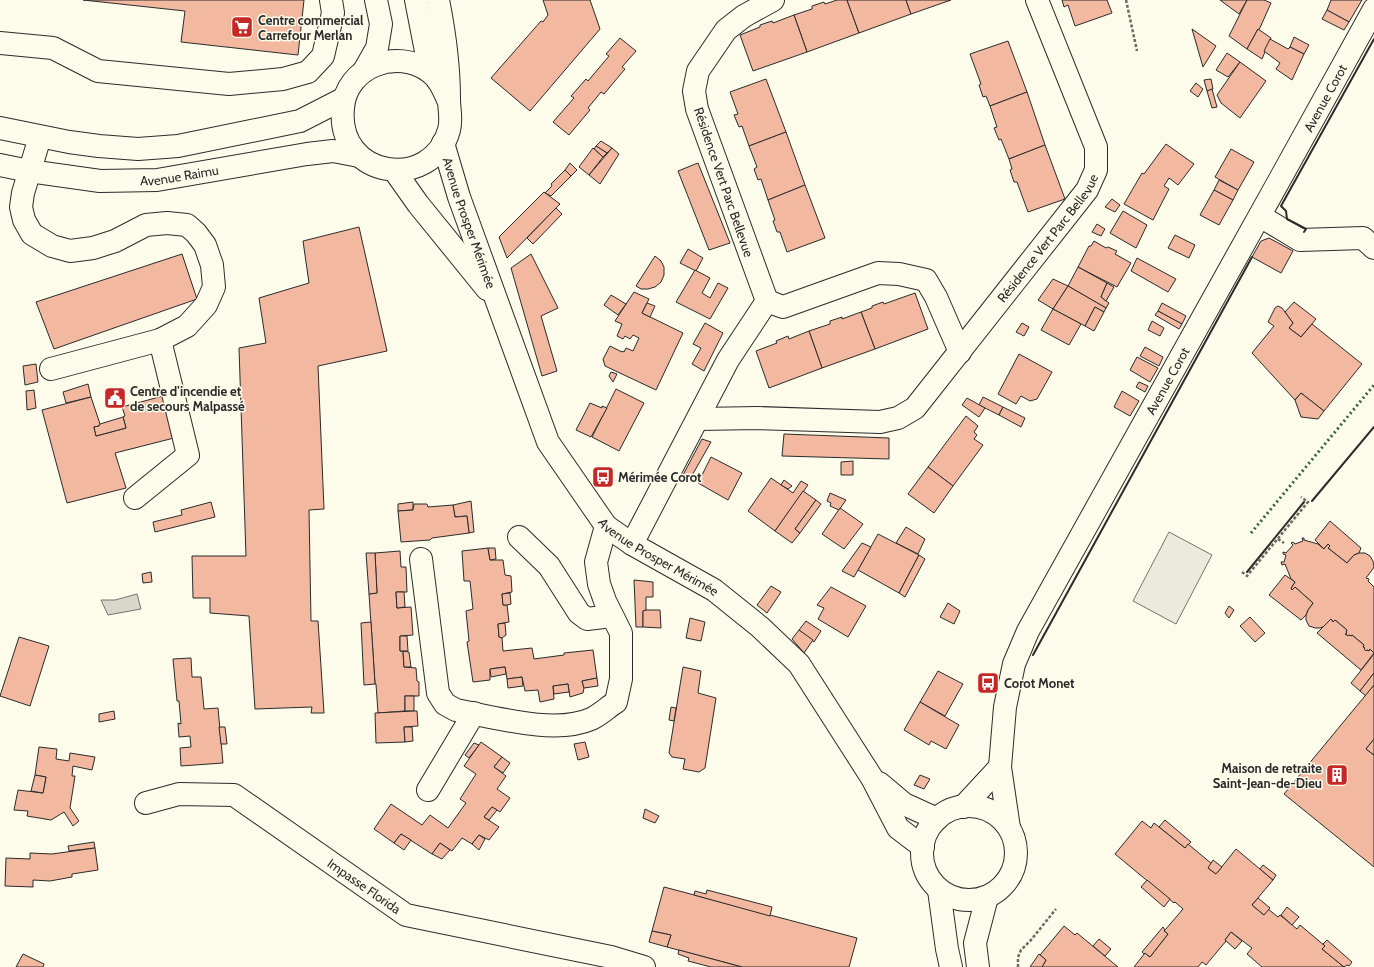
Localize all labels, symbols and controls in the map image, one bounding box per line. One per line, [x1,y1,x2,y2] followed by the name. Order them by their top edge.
[258,12,364,43] place label: Centre commercial Carrefour Merlan
[229,14,255,40] supermarket icon: Centre commercial Carrefour Merlan
[1300,61,1350,134] street label: Avenue Corot
[691,105,757,259] street label: Résidence Vert Parc Bellevue
[440,155,500,291] street label: Avenue Prosper Mérimée
[140,161,220,188] street label: Avenue Raimu
[994,171,1101,305] street label: Résidence Vert Parc Bellevue
[1142,344,1193,417] street label: Avenue Corot
[130,383,245,414] place label: Centre d'incendie et de secours Malpassé
[102,385,128,411] public building icon: Centre d'incendie et de secours Malpassé
[590,464,616,490] bus stop icon: Mérimée Corot
[618,469,702,485] place label: Mérimée Corot
[595,515,722,599] street label: Avenue Prosper Mérimée
[975,670,1001,696] bus stop icon: Corot Monet
[1004,675,1075,691] place label: Corot Monet
[1213,760,1322,791] place label: Maison de retraite Saint-Jean-de-Dieu
[1324,762,1350,788] building icon: Maison de retraite Saint-Jean-de-Dieu
[324,855,405,917] street label: Impasse Florida

